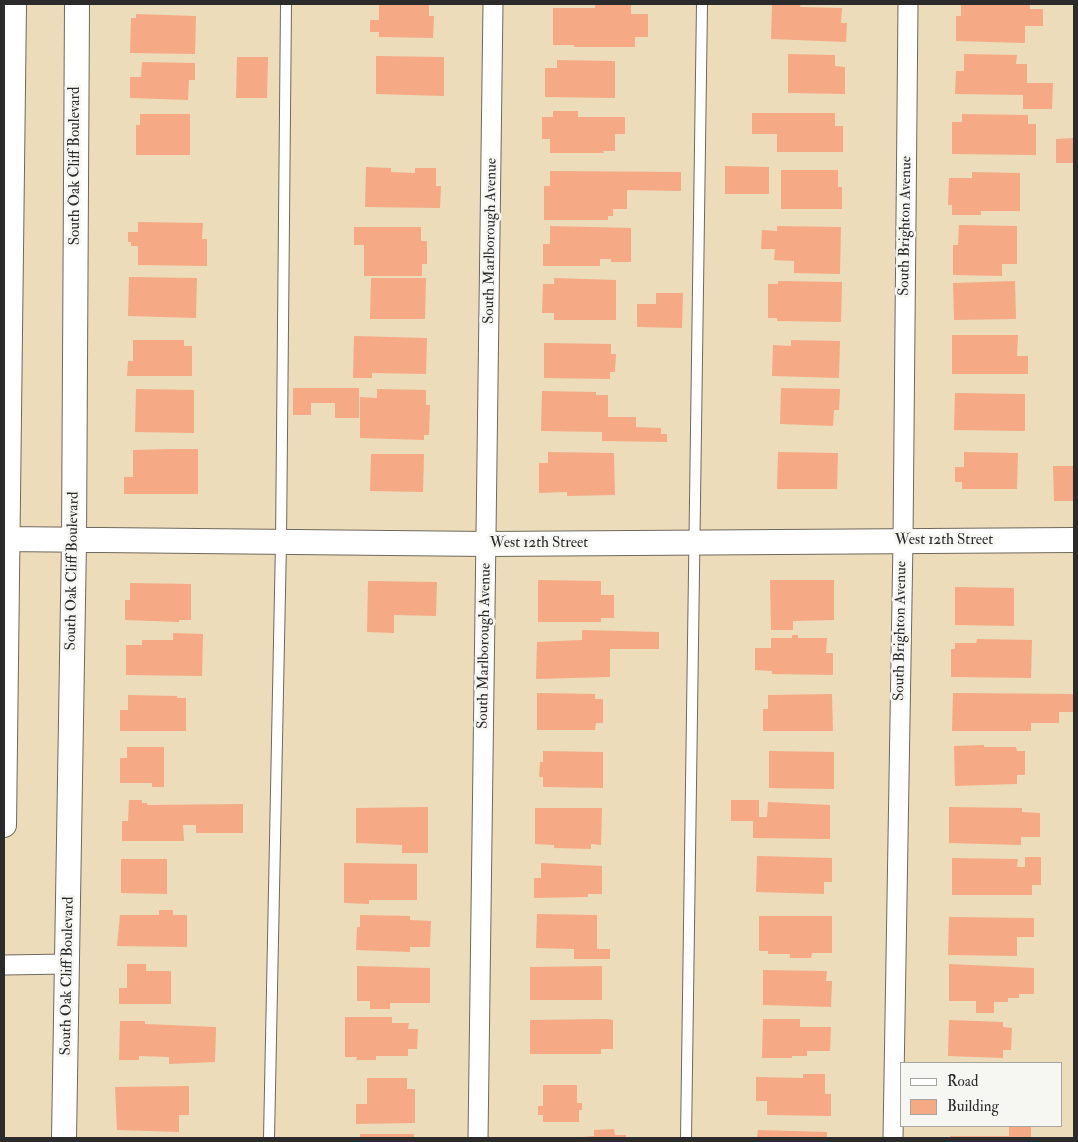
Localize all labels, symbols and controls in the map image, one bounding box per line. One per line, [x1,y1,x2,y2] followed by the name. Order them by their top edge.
[67,87,85,245] street label: South Oak Cliff Boulevard
[896,156,916,296] street label: South Brighton Avenue
[481,158,501,324] street label: South Marlborough Avenue
[63,491,83,651] street label: South Oak Cliff Boulevard
[895,532,993,550] street label: West 12th Street
[490,535,588,553] street label: West 12th Street
[891,561,911,701] street label: South Brighton Avenue
[475,563,495,729] street label: South Marlborough Avenue
[58,896,78,1056] street label: South Oak Cliff Boulevard
[900,1062,1063,1127] legend
[947,1072,978,1091] text: Road
[947,1097,999,1116] text: Building

